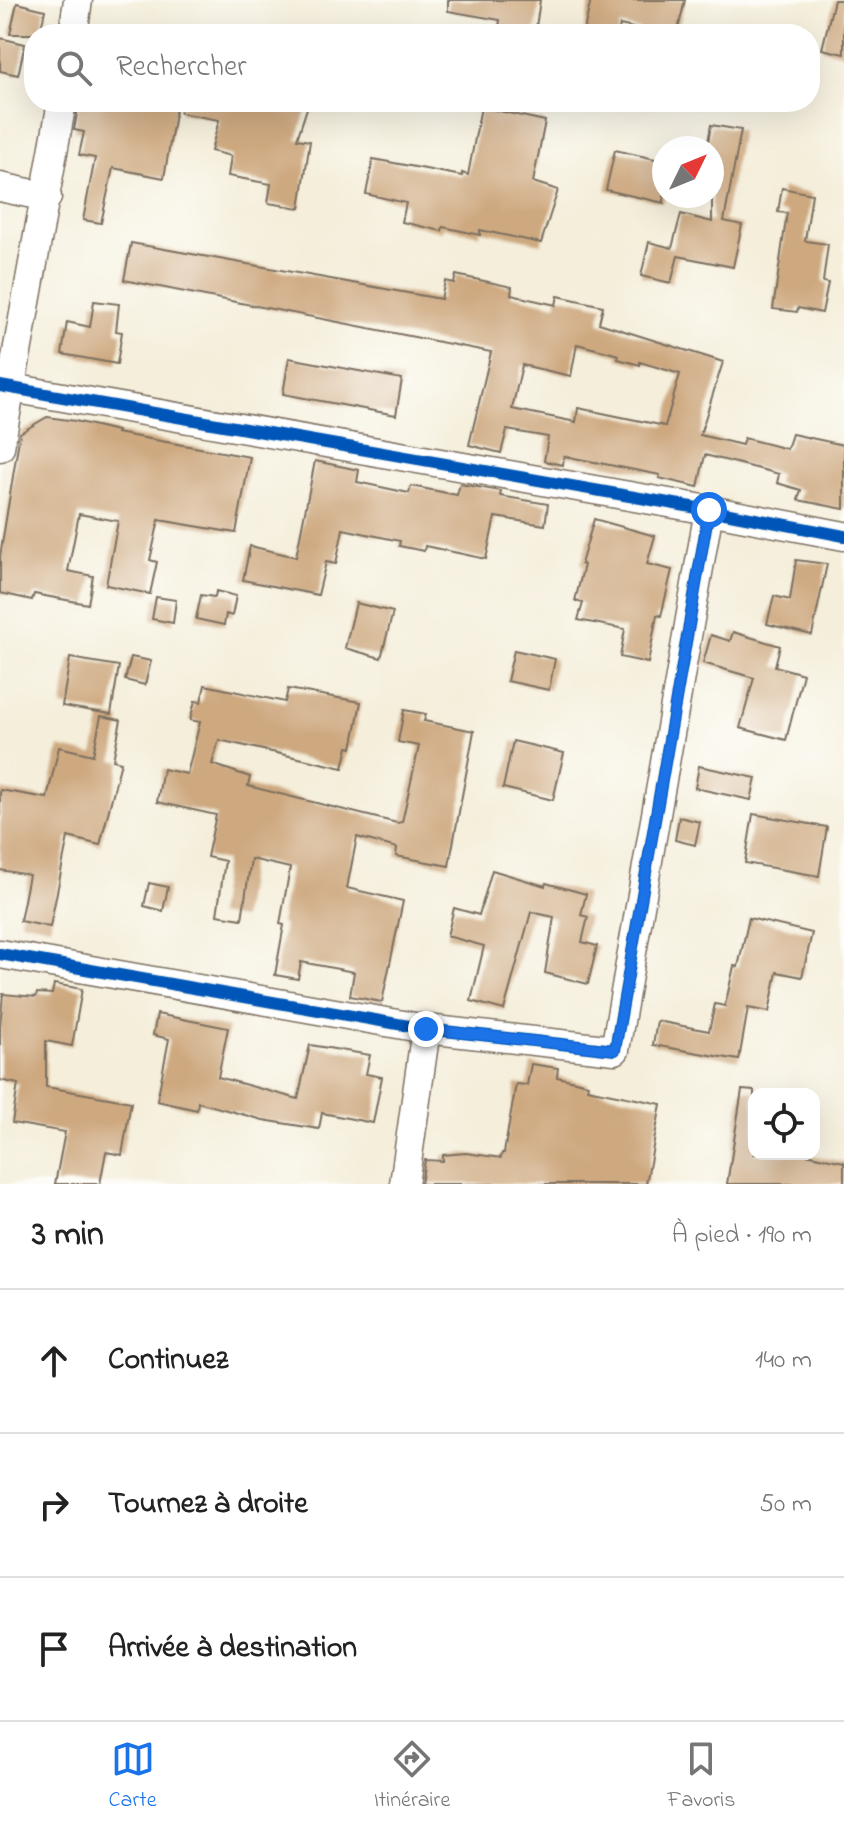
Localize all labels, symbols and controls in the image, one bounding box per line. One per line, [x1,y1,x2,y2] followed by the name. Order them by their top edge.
[24,24,820,112] search box
[52,46,96,90] icon: search
[116,46,247,90] text: Rechercher
[652,136,724,208] north arrow
[691,492,727,528] route start
[408,1011,444,1047] route end
[748,1088,820,1160] map controls
[748,1088,820,1160] button: locate
[32,1211,104,1261] text: 3 min
[672,1217,812,1255] text: À pied · 190 m
[32,1339,76,1383] icon: ahead
[108,1339,228,1383] text: Continuez
[755,1342,812,1380] text: 140 m
[32,1483,76,1527] icon: right
[108,1483,308,1527] text: Tournez à droite
[759,1486,812,1524] text: 50 m
[32,1627,76,1671] icon: arrive
[108,1627,357,1671] text: Arrivée à destination
[109,1737,157,1817] tab: Carte
[374,1737,450,1817] tab: Itinéraire
[667,1737,735,1817] tab: Favoris

